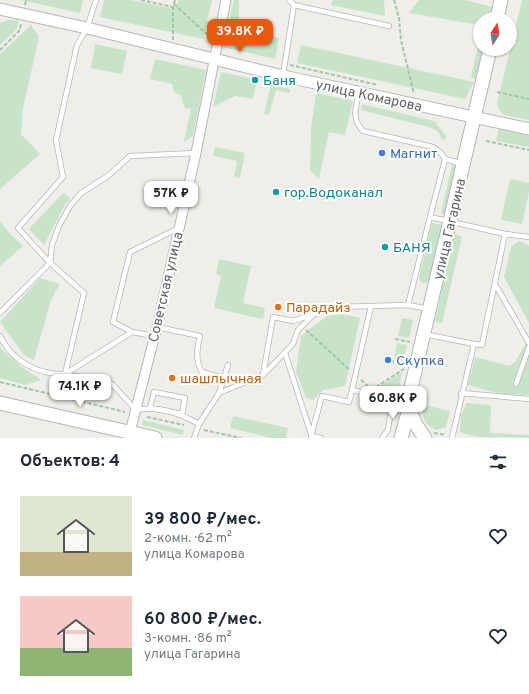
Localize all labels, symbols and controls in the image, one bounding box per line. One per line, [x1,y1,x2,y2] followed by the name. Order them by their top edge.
[473,12,517,56] north arrow
[473,12,517,56] map controls
[203,19,277,53] pin: 39.8K ₽
[216,24,264,40] text: 39.8K ₽
[263,73,296,90] place label: Баня
[250,75,260,85] marker: Баня
[314,77,423,116] street label: улица Комарова
[390,146,437,163] place label: Магнит
[377,148,387,158] marker: Магнит
[431,177,470,282] street label: улица Гагарина
[143,181,199,215] pin: 57K ₽
[284,185,383,202] place label: гор.Водоканал
[153,186,189,202] text: 57K ₽
[271,187,281,197] marker: гор.Водоканал
[145,230,187,344] street label: Советская улица
[393,240,431,257] place label: БАНЯ
[380,242,390,252] marker: БАНЯ
[286,300,351,317] place label: Парадайз
[273,302,283,312] marker: Парадайз
[396,353,444,370] place label: Скупка
[383,355,393,365] marker: Скупка
[180,371,262,388] place label: шашлычная
[167,373,177,383] marker: шашлычная
[43,374,117,408] pin: 74.1K ₽
[58,379,102,395] text: 74.1K ₽
[356,386,430,420] pin: 60.8K ₽
[369,391,417,407] text: 60.8K ₽
[20,451,120,473] text: Объектов: 4
[487,451,509,473] icon: filters
[144,509,261,531] text: 39 800 ₽/мес.
[52,512,100,560] icon: home
[487,525,509,547] icon: heart
[144,531,232,547] text: 2-комн. · 62 m²
[144,547,245,563] text: улица Комарова
[144,609,262,631] text: 60 800 ₽/мес.
[52,612,100,660] icon: home
[487,625,509,647] icon: heart
[144,631,232,647] text: 3-комн. · 86 m²
[144,647,240,663] text: улица Гагарина

